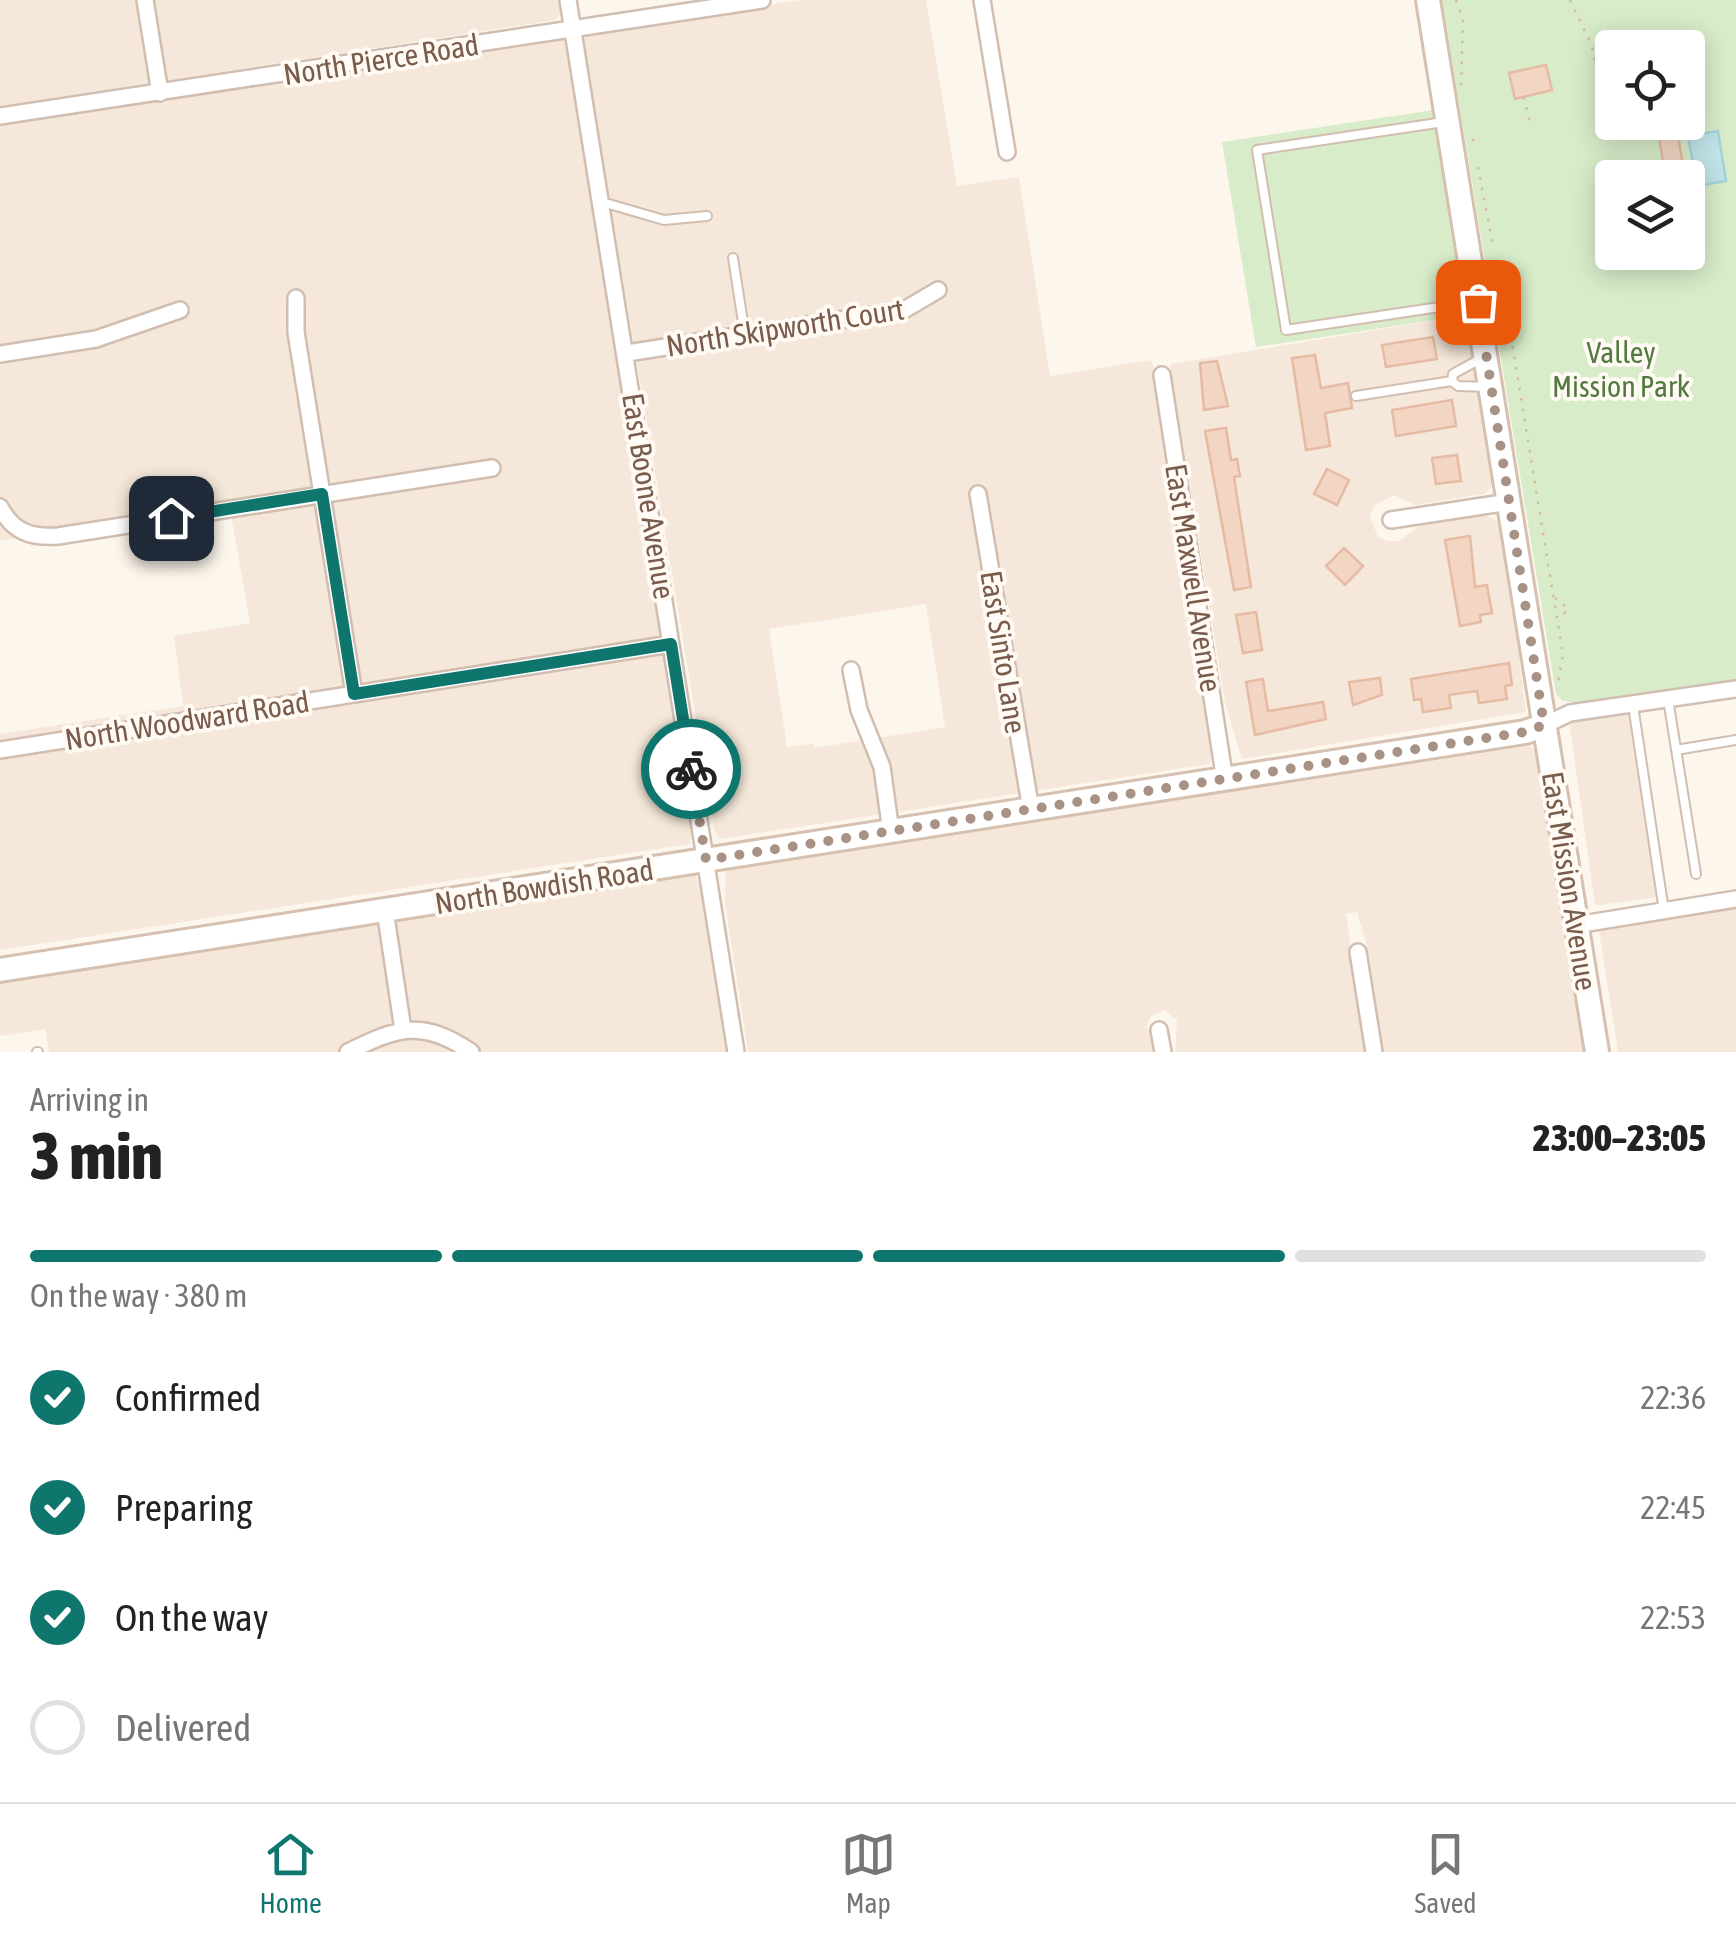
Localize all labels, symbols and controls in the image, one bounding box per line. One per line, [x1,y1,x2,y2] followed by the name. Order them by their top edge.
[281,27,481,91] street label: North Pierce Road
[1595,30,1705,270] map controls
[1595,30,1705,140] button: locate
[1595,160,1705,270] button: layers
[1436,260,1521,345] pin
[1451,275,1506,330] icon: bag
[664,291,906,363] street label: North Skipworth Court
[1552,335,1690,403] park label: Valley Mission Park
[616,391,682,601] street label: East Boone Avenue
[1159,461,1229,695] street label: East Maxwell Avenue
[129,476,214,561] pin
[144,491,199,546] icon: home
[974,568,1034,736] street label: East Sinto Lane
[62,684,312,756] street label: North Woodward Road
[641,719,741,819] courier
[664,742,719,797] icon: bike
[1536,769,1604,993] street label: East Mission Avenue
[432,852,656,920] street label: North Bowdish Road
[30,1081,149,1118] text: Arriving in
[1533,1116,1706,1159] text: 23:00–23:05
[30,1118,163,1193] text: 3 min
[30,1277,247,1314] text: On the way · 380 m
[30,1370,85,1425] icon: check
[115,1376,261,1419] text: Confirmed
[1640,1379,1706,1416] text: 22:36
[30,1480,85,1535] icon: check
[115,1486,253,1529] text: Preparing
[1640,1489,1706,1526] text: 22:45
[30,1590,85,1645] icon: check
[115,1596,268,1639] text: On the way
[1640,1599,1706,1636] text: 22:53
[115,1706,251,1749] text: Delivered
[259,1827,322,1919] tab: Home
[841,1827,896,1919] tab: Map
[1415,1827,1477,1919] tab: Saved

